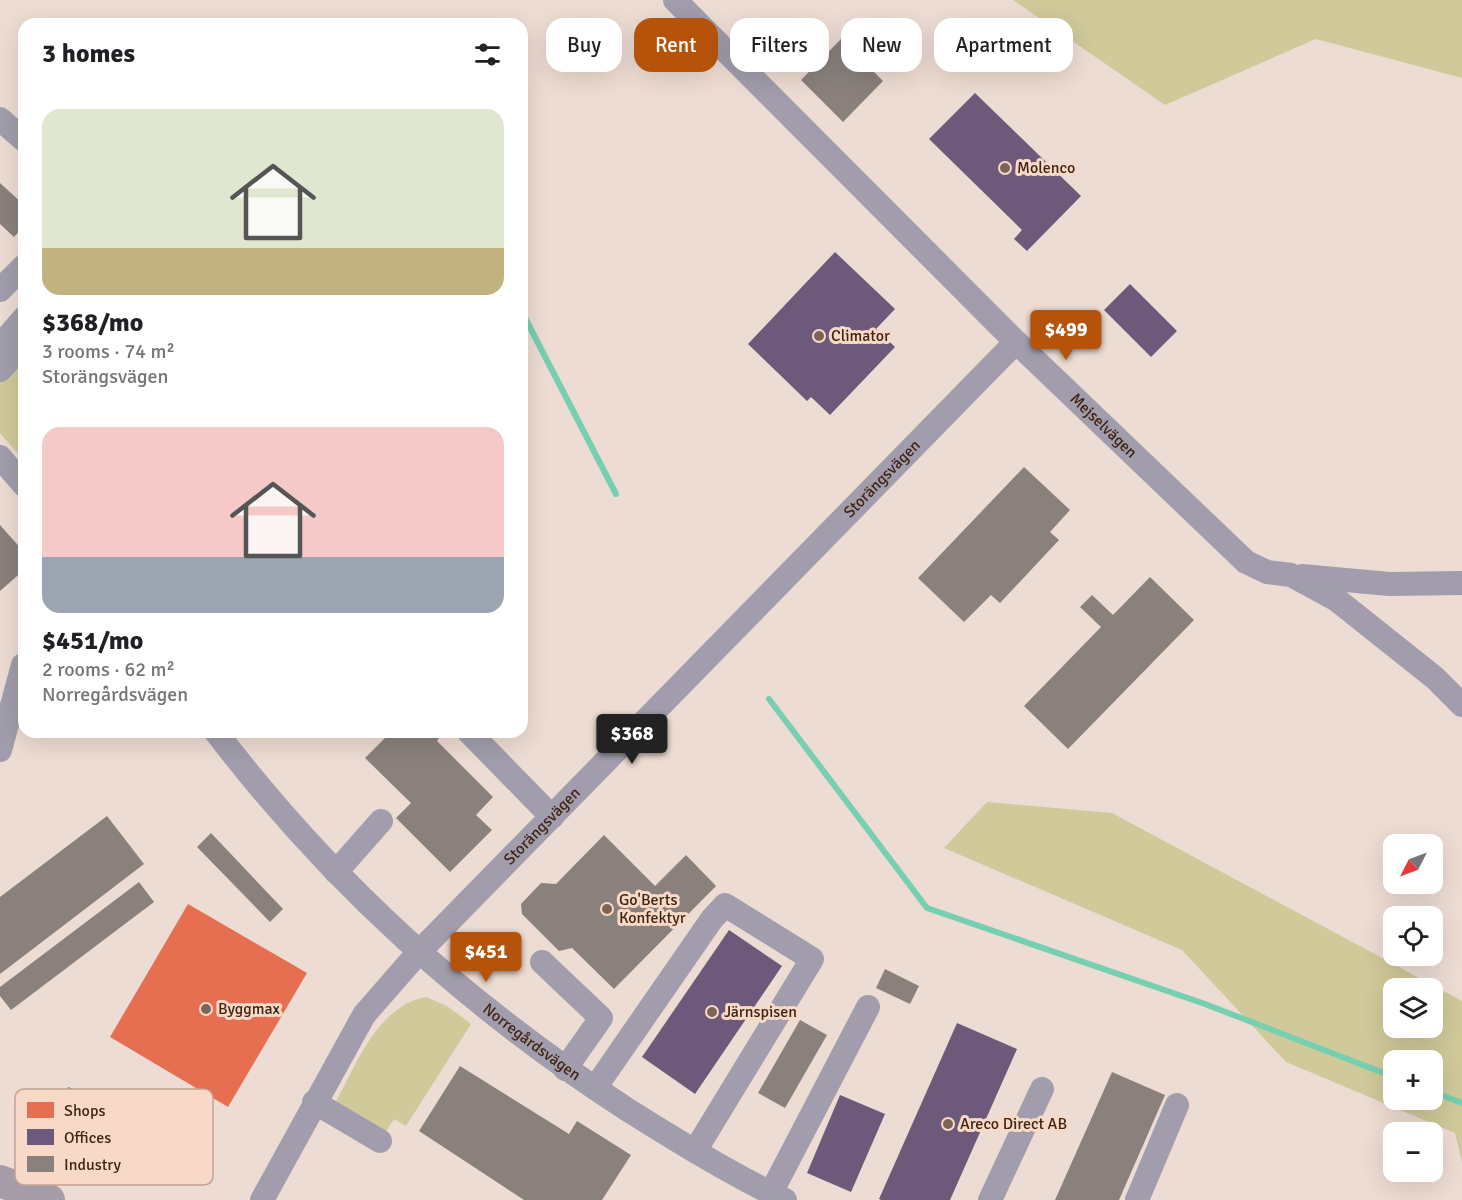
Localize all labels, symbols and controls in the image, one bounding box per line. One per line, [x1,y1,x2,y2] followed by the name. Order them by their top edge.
[546,18,622,72] chip: Buy
[634,18,718,72] chip: Rent
[730,18,829,72] chip: Filters
[841,18,922,72] chip: New
[934,18,1073,72] chip: Apartment
[42,38,135,70] text: 3 homes
[471,38,504,71] icon: filters
[219,148,327,256] icon: home
[1017,158,1075,178] place label: Molenco
[998,161,1012,175] marker: Molenco
[42,307,143,339] text: $368/mo
[1030,310,1102,361] pin: $499
[1044,317,1088,342] text: $499
[831,326,890,346] place label: Climator
[812,329,826,343] marker: Climator
[42,339,175,364] text: 3 rooms · 74 m²
[42,364,169,389] text: Storängsvägen
[1066,389,1141,462] street label: Mejselvägen
[840,436,925,522] street label: Storängsvägen
[219,466,327,574] icon: home
[42,625,143,657] text: $451/mo
[42,657,175,682] text: 2 rooms · 62 m²
[42,682,188,707] text: Norregårdsvägen
[596,714,668,765] pin: $368
[610,721,654,746] text: $368
[500,783,585,869] street label: Storängsvägen
[1383,834,1443,894] north arrow
[1383,834,1443,1182] map controls
[619,890,686,928] place label: Go'Berts Konfektyr
[600,902,614,916] marker: Go'Berts Konfektyr
[1383,906,1443,966] button: locate
[450,932,522,983] pin: $451
[464,939,508,964] text: $451
[1383,978,1443,1038] button: layers
[218,999,281,1019] place label: Byggmax
[479,999,584,1085] street label: Norregårdsvägen
[199,1002,213,1016] marker: Byggmax
[724,1002,797,1022] place label: Järnspisen
[705,1005,719,1019] marker: Järnspisen
[1383,1050,1443,1110] button: +
[15,1089,213,1185] legend
[64,1101,105,1121] text: Shops
[960,1114,1067,1134] place label: Areco Direct AB
[941,1117,955,1131] marker: Areco Direct AB
[1383,1122,1443,1182] button: −
[64,1128,111,1148] text: Offices
[64,1155,122,1175] text: Industry

